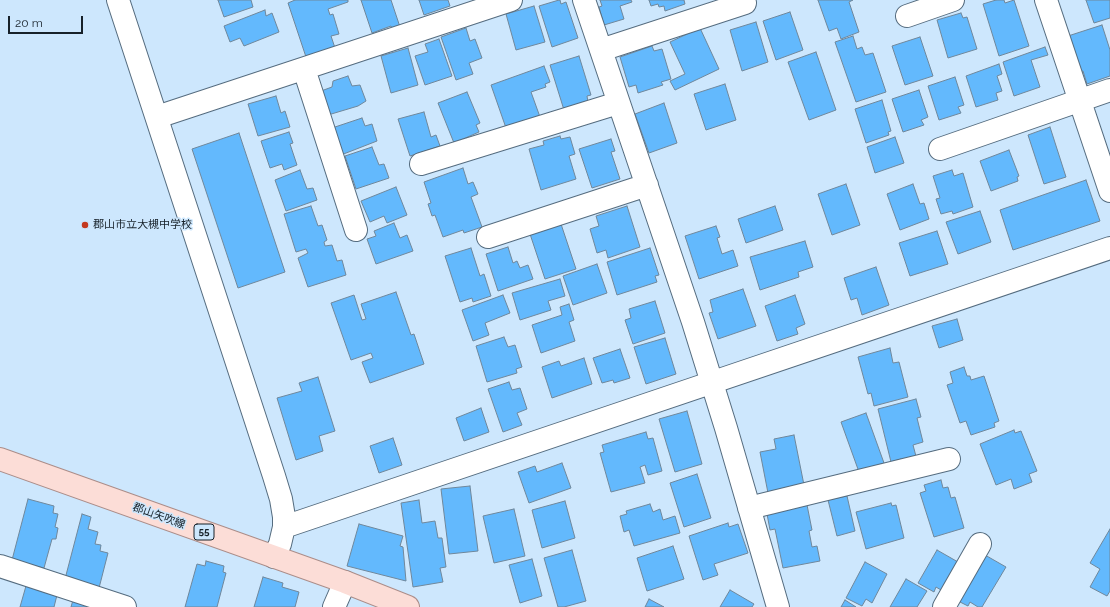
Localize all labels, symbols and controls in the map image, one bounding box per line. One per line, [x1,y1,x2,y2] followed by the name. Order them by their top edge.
[10,8,85,34] scale bar
[15,16,43,30] text: 20 m
[93,218,192,232] place label: 郡山市立大槻中学校
[80,220,90,230] marker: 郡山市立大槻中学校
[131,500,187,532] street label: 郡山矢吹線
[194,524,214,540] road number: 55

